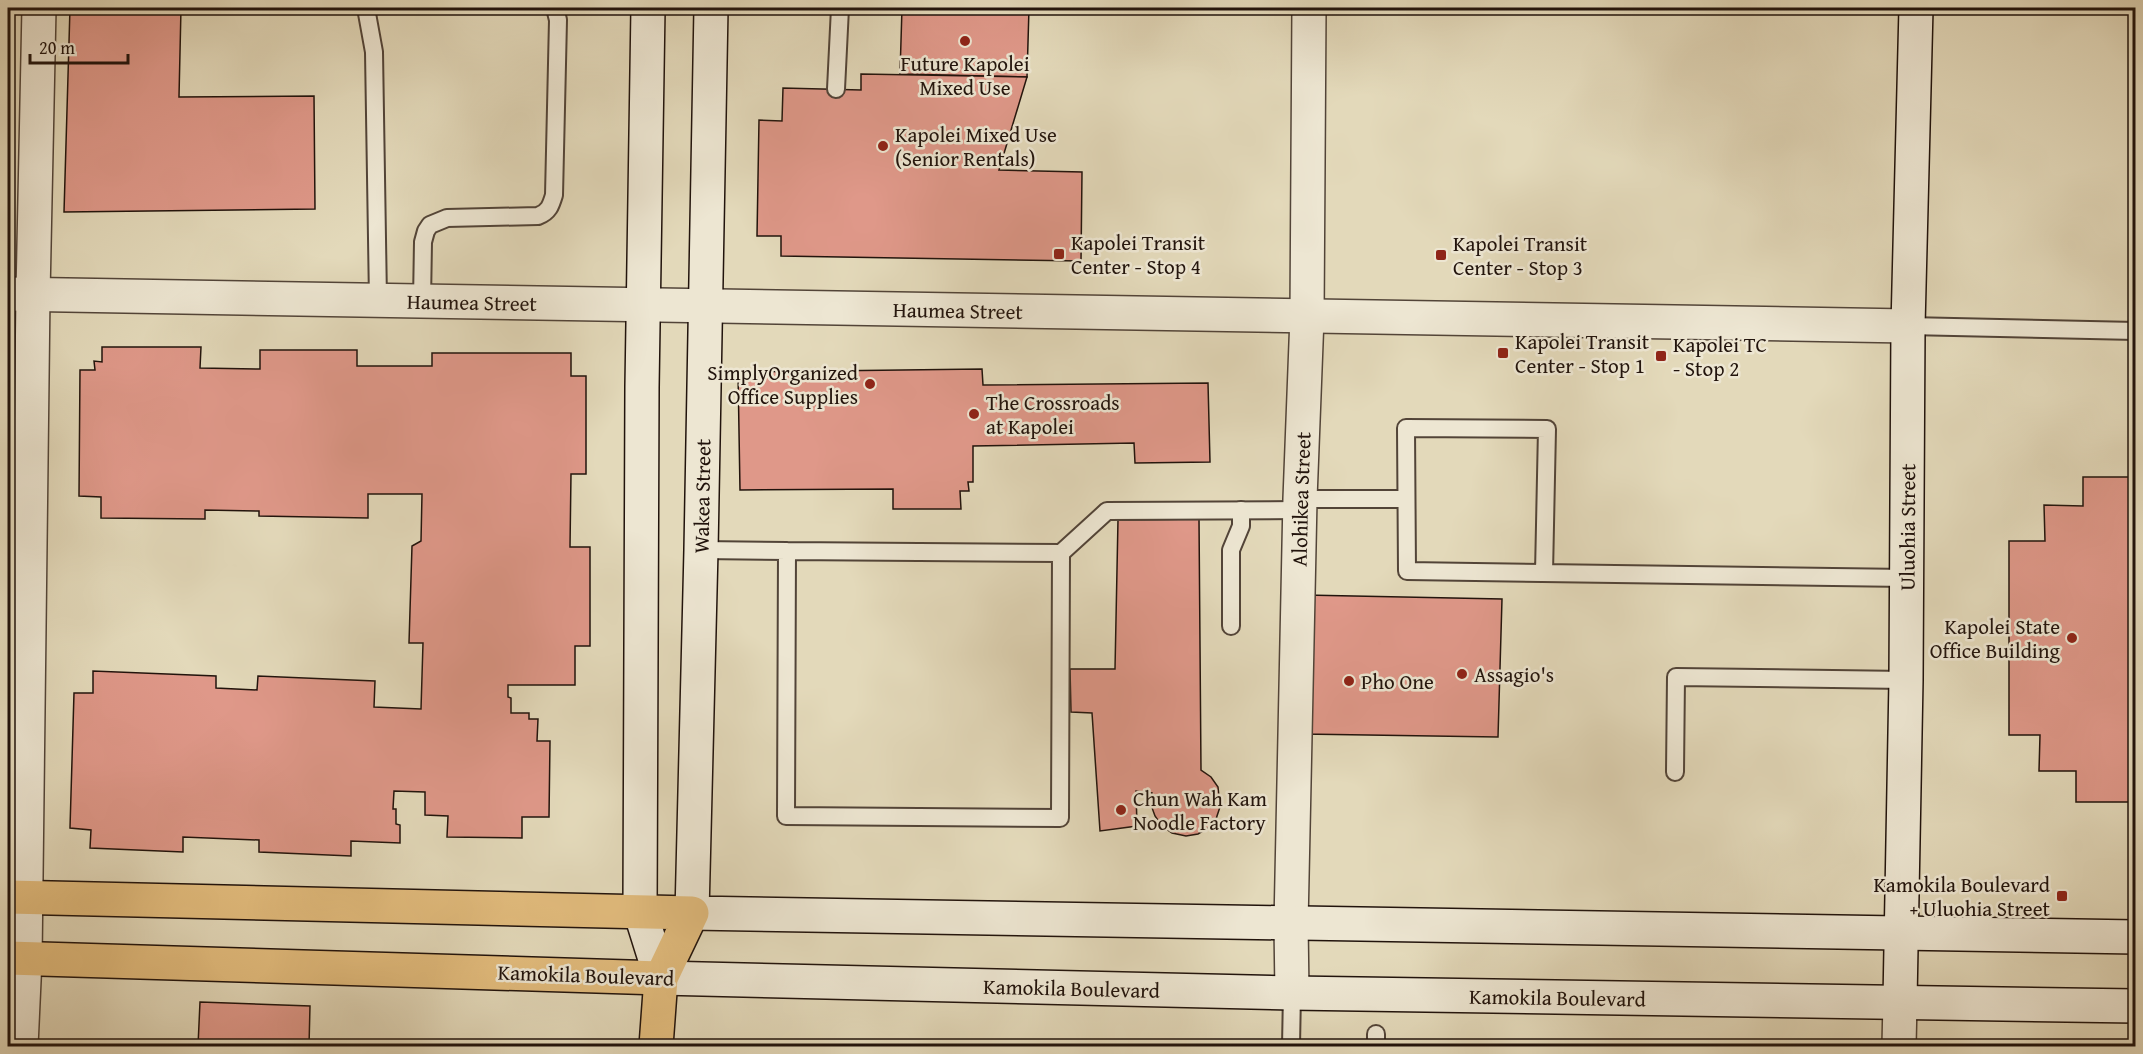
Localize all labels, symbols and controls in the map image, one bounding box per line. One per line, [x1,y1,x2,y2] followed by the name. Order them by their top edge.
[30,27,128,65] scale bar
[39,34,75,61] text: 20 m
[958,34,972,48] marker: Future Kapolei Mixed Use
[900,48,1030,103] place label: Future Kapolei Mixed Use
[895,119,1057,174] place label: Kapolei Mixed Use (Senior Rentals)
[876,139,890,153] marker: Kapolei Mixed Use (Senior Rentals)
[1071,227,1206,282] place label: Kapolei Transit Center - Stop 4
[1453,228,1588,283] place label: Kapolei Transit Center - Stop 3
[1052,247,1066,261] marker: Kapolei Transit Center - Stop 4
[1434,248,1448,262] marker: Kapolei Transit Center - Stop 3
[407,285,538,318] street label: Haumea Street
[893,293,1024,327] street label: Haumea Street
[1515,326,1650,381] place label: Kapolei Transit Center - Stop 1
[1673,329,1767,384] place label: Kapolei TC - Stop 2
[1496,346,1510,360] marker: Kapolei Transit Center - Stop 1
[1654,349,1668,363] marker: Kapolei TC - Stop 2
[707,357,859,412] place label: SimplyOrganized Office Supplies
[863,377,877,391] marker: SimplyOrganized Office Supplies
[986,387,1120,442] place label: The Crossroads at Kapolei
[967,407,981,421] marker: The Crossroads at Kapolei
[1283,431,1318,567] street label: Alohikea Street
[686,438,719,554] street label: Wakea Street
[1891,463,1923,591] street label: Uluohia Street
[1930,611,2061,666] place label: Kapolei State Office Building
[2065,631,2079,645] marker: Kapolei State Office Building
[1474,659,1554,690] place label: Assagio's
[1361,666,1434,697] place label: Pho One
[1455,667,1469,681] marker: Assagio's
[1342,674,1356,688] marker: Pho One
[1133,783,1267,838] place label: Chun Wah Kam Noodle Factory
[1114,803,1128,817] marker: Chun Wah Kam Noodle Factory
[1873,869,2051,924] place label: Kamokila Boulevard + Uluohia Street
[2055,889,2069,903] marker: Kamokila Boulevard + Uluohia Street
[497,956,676,994] street label: Kamokila Boulevard
[983,970,1161,1005] street label: Kamokila Boulevard
[1469,980,1647,1014] street label: Kamokila Boulevard

